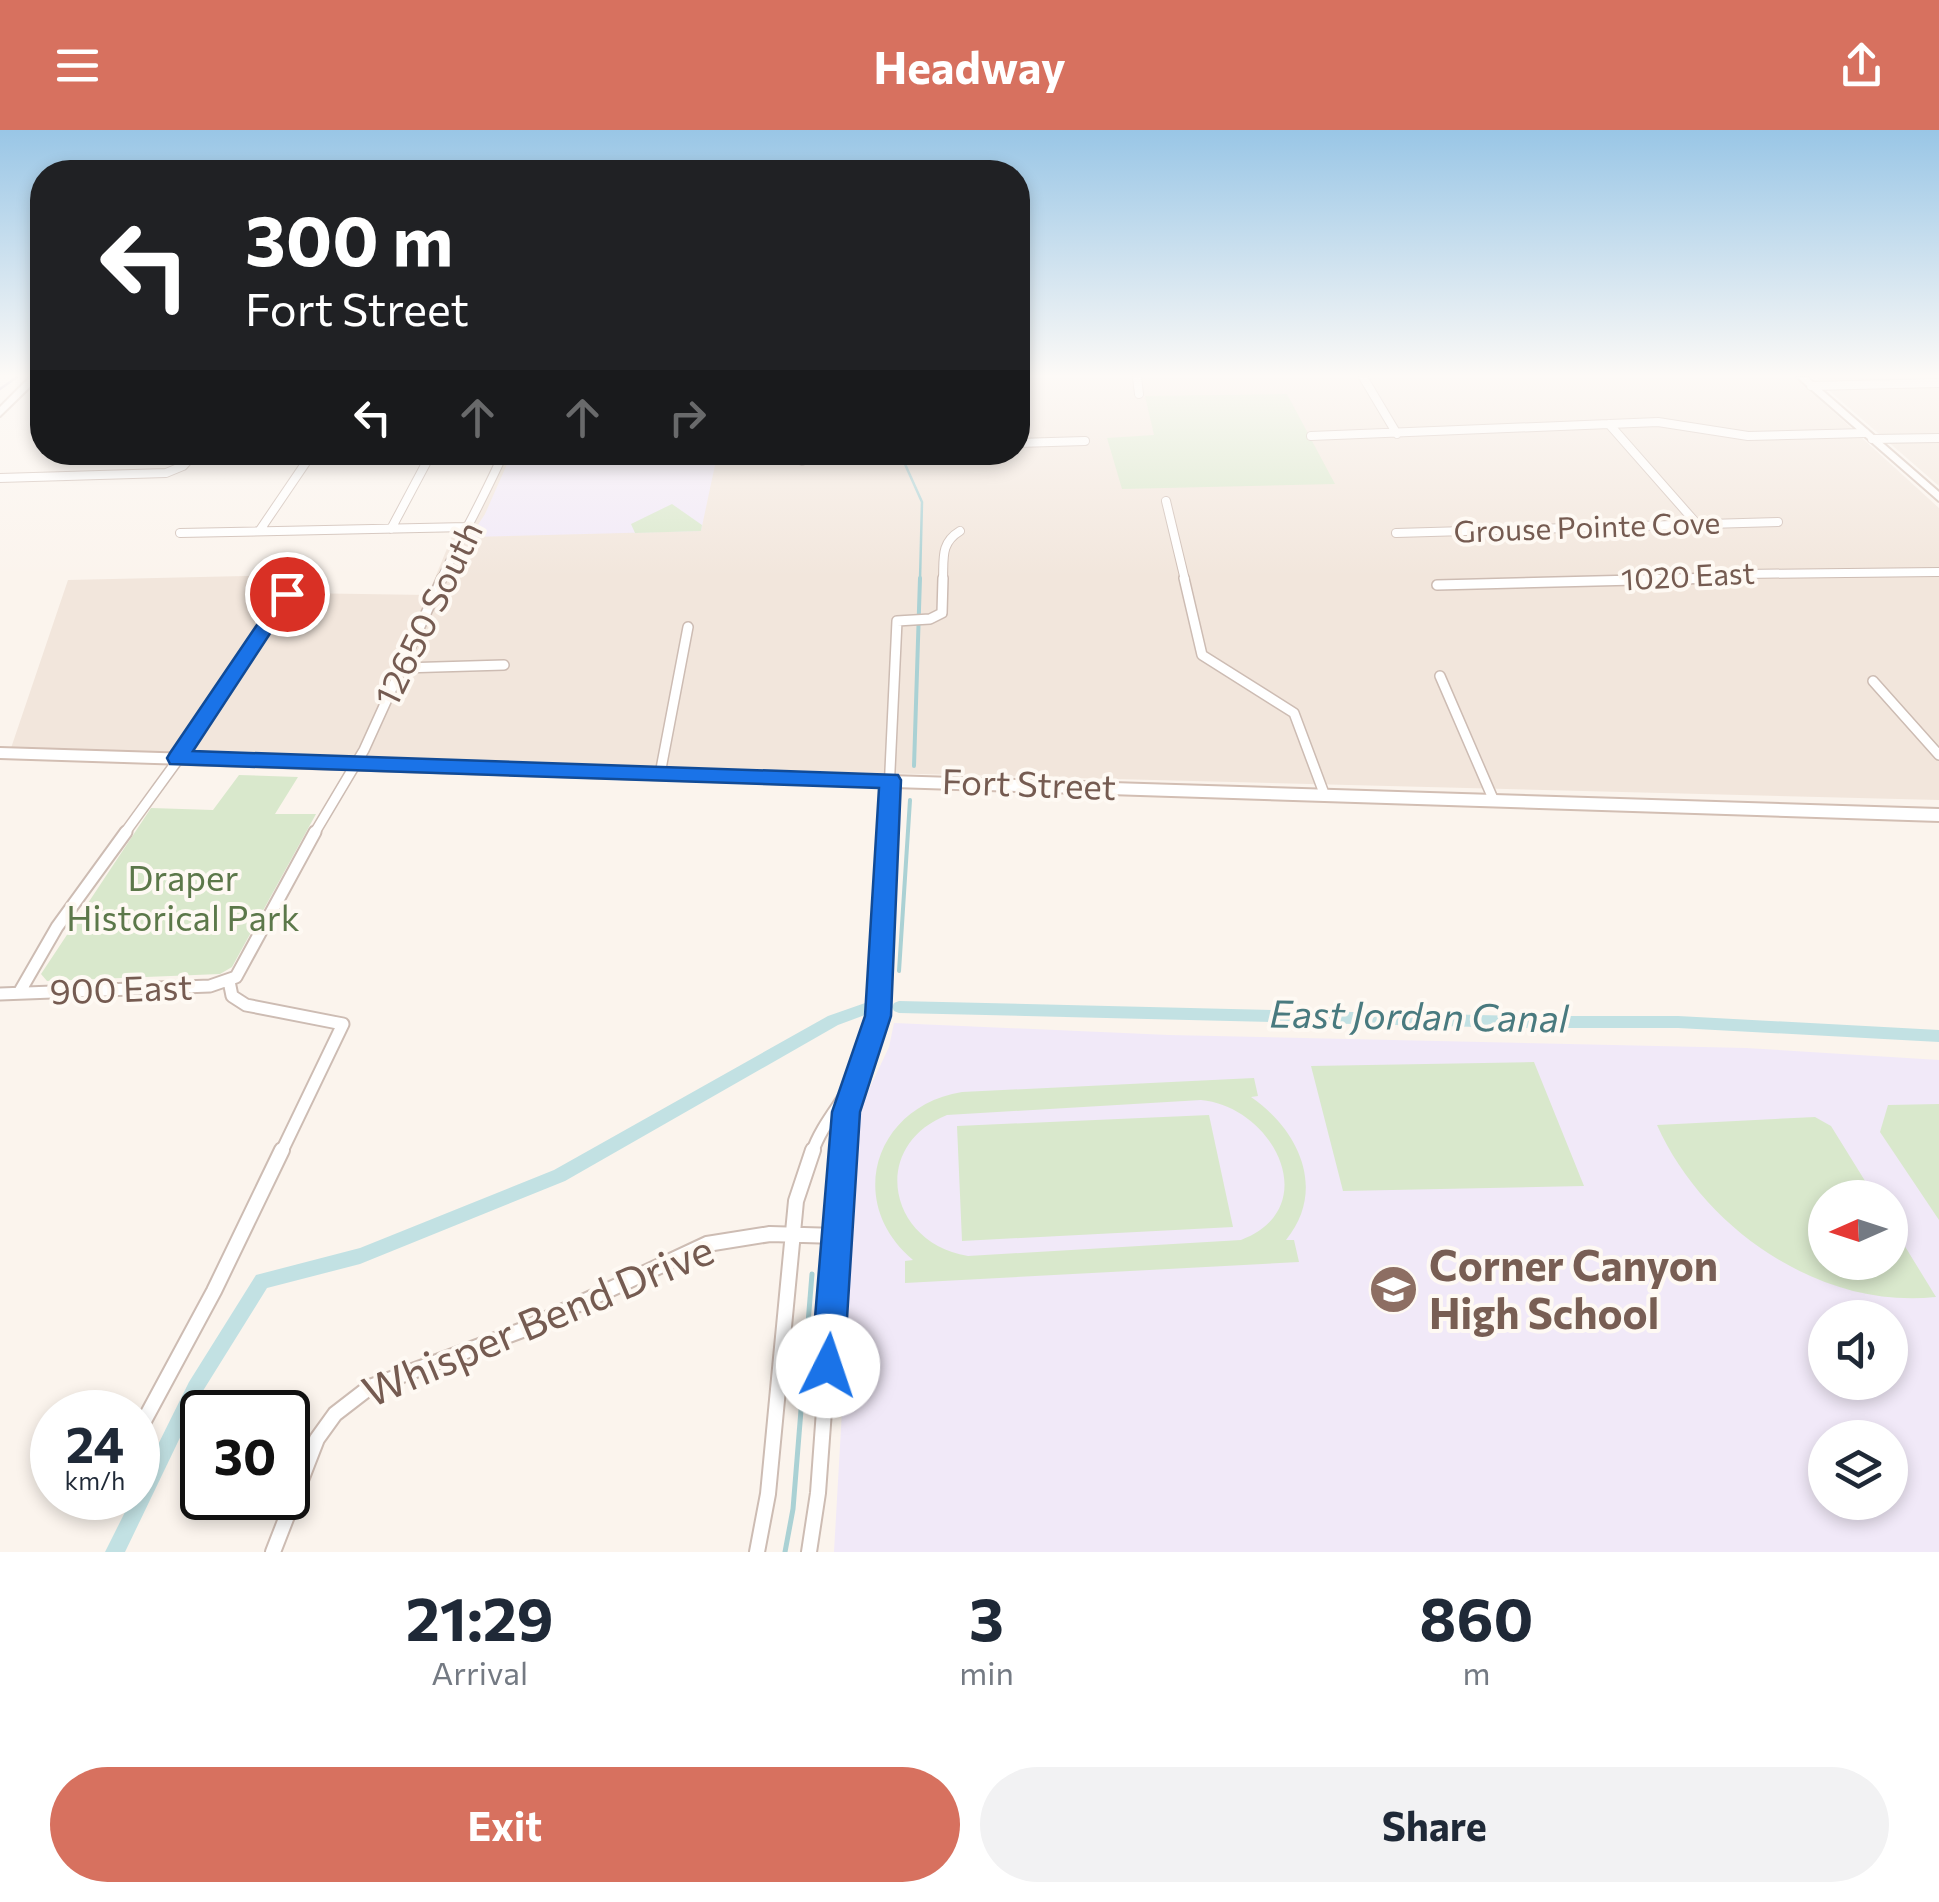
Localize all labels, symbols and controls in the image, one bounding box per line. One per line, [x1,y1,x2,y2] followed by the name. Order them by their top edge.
[50,38,105,93] icon: menu
[873,38,1066,93] text: Headway
[1834,38,1889,93] icon: share
[245,195,453,280] text: 300 m
[80,200,210,330] icon: left
[245,280,469,335] text: Fort Street
[345,390,400,445] icon: left
[450,390,505,445] icon: ahead
[555,390,610,445] icon: ahead
[660,390,715,445] icon: right
[1453,502,1721,549] street label: Grouse Pointe Cove
[363,513,490,712] street label: 12650 South
[245,552,330,637] pin
[1620,553,1756,596] street label: 1020 East
[260,567,315,622] icon: arrive
[941,758,1117,807] street label: Fort Street
[66,855,300,938] park label: Draper Historical Park
[49,964,193,1011] street label: 900 East
[1269,988,1570,1041] water label: East Jordan Canal
[1808,1180,1908,1280] north arrow
[1808,1180,1908,1520] map controls
[354,1222,720,1416] street label: Whisper Bend Drive
[1429,1238,1718,1338] place label: Corner Canyon High School
[1368,1264,1420,1316] school or university icon: Corner Canyon High School
[1808,1300,1908,1400] button: sound
[776,1314,880,1418] position arrow
[180,1390,310,1520] speed limit sign: 30
[66,1412,124,1473] text: 24
[1808,1420,1908,1520] button: layers
[65,1465,125,1495] text: km/h
[406,1580,554,1653] text: 21:29
[969,1580,1004,1653] text: 3
[1419,1580,1533,1653] text: 860
[431,1652,528,1692] text: Arrival
[959,1652,1014,1692] text: min
[1462,1652,1490,1692] text: m
[50,1767,960,1882] button: Exit
[980,1767,1889,1882] button: Share

